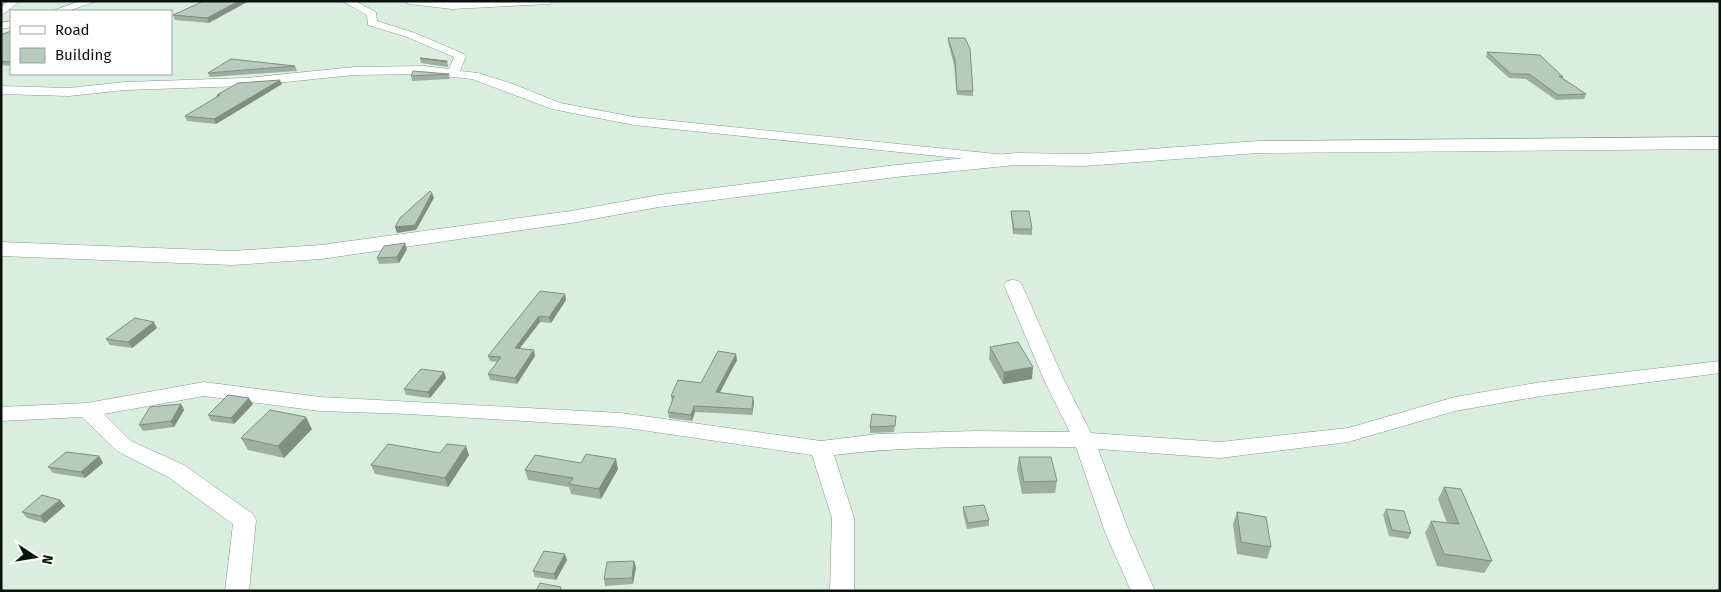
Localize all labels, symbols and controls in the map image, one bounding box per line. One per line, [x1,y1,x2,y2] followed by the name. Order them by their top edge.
[10,10,172,75] legend
[55,21,90,39] text: Road
[55,46,111,64] text: Building
[10,532,60,582] north arrow
[38,553,57,566] text: N

